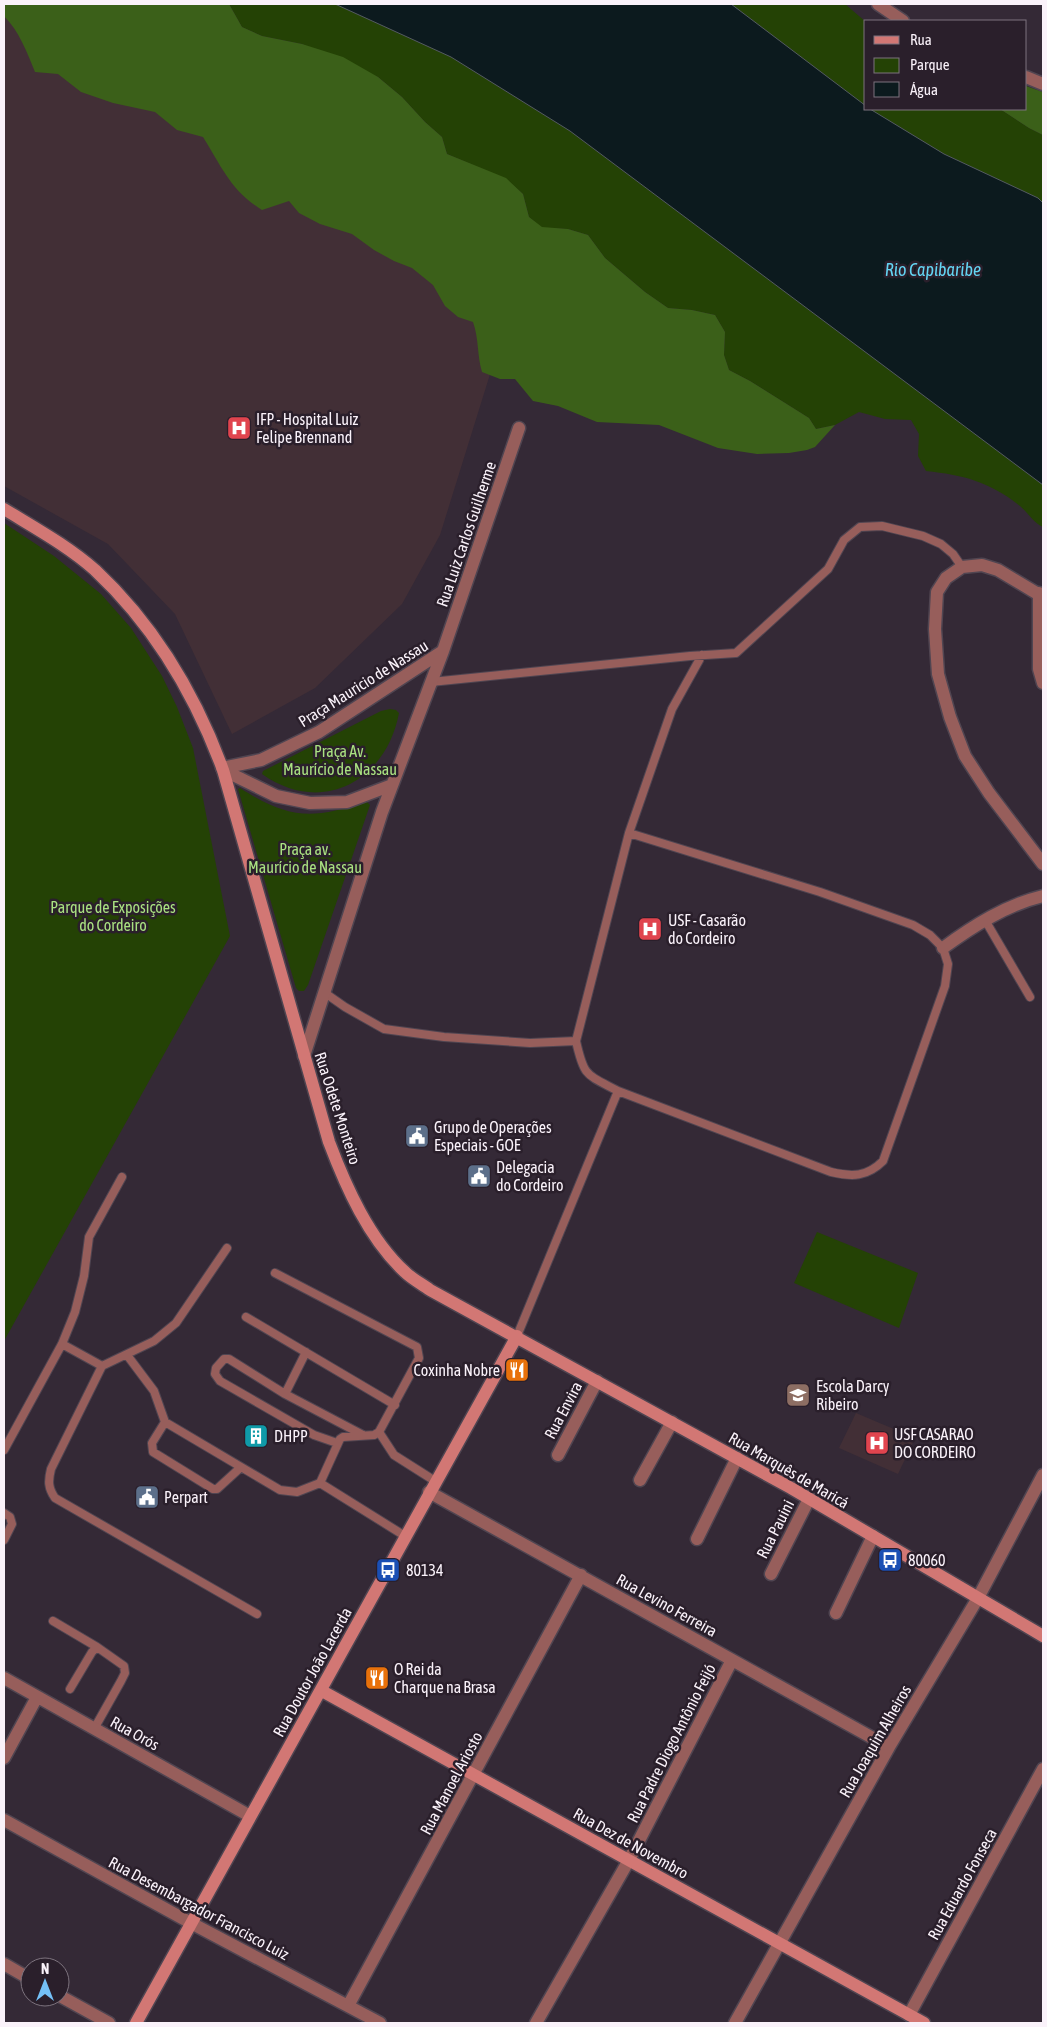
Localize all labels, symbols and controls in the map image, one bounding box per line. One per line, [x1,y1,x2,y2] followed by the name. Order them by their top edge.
[864,20,1027,110] legend
[910,31,932,48] text: Rua
[910,56,950,73] text: Parque
[910,81,938,98] text: Água
[885,259,981,280] water label: Rio Capibaribe
[256,410,359,447] place label: IFP - Hospital Luiz Felipe Brennand
[226,415,252,441] hospital icon: IFP - Hospital Luiz Felipe Brennand
[433,459,499,609] street label: Rua Luiz Carlos Guilherme
[295,636,432,731] street label: Praça Mauricio de Nassau
[283,742,397,778] park label: Praça Av. Maurício de Nassau
[248,840,362,876] park label: Praça av. Maurício de Nassau
[50,898,176,934] park label: Parque de Exposições do Cordeiro
[668,911,746,947] place label: USF - Casarão do Cordeiro
[637,916,663,942] hospital icon: USF - Casarão do Cordeiro
[311,1050,365,1166] street label: Rua Odete Monteiro
[434,1118,552,1155] place label: Grupo de Operações Especiais - GOE
[404,1123,430,1149] public building icon: Grupo de Operações Especiais - GOE
[496,1158,564,1194] place label: Delegacia do Cordeiro
[466,1163,492,1189] public building icon: Delegacia do Cordeiro
[504,1357,530,1383] restaurant icon: Coxinha Nobre
[414,1361,500,1379] place label: Coxinha Nobre
[816,1377,890,1413] place label: Escola Darcy Ribeiro
[540,1378,586,1442] street label: Rua Envira
[785,1382,811,1408] school or university icon: Escola Darcy Ribeiro
[243,1423,269,1449] building icon: DHPP
[894,1425,976,1461] place label: USF CASARAO DO CORDEIRO
[274,1427,308,1445] place label: DHPP
[725,1428,852,1513] street label: Rua Marquês de Maricá
[864,1430,890,1456] hospital icon: USF CASARAO DO CORDEIRO
[134,1484,160,1510] public building icon: Perpart
[164,1488,208,1507] place label: Perpart
[753,1497,797,1561] street label: Rua Pauini
[877,1547,903,1573] bus stop icon: 80060
[908,1551,946,1569] place label: 80060
[375,1557,401,1583] bus stop icon: 80134
[406,1561,444,1579] place label: 80134
[614,1570,720,1640] street label: Rua Levino Ferreira
[269,1604,355,1740] street label: Rua Doutor João Lacerda
[394,1660,496,1697] place label: O Rei da Charque na Brasa
[623,1661,720,1826] street label: Rua Padre Diogo Antônio Feijó
[364,1665,390,1691] restaurant icon: O Rei da Charque na Brasa
[835,1681,916,1801] street label: Rua Joaquim Alheiros
[108,1712,163,1754] street label: Rua Orós
[416,1729,486,1837] street label: Rua Manoel Ariosto
[570,1804,692,1882] street label: Rua Dez de Novembro
[924,1825,1000,1943] street label: Rua Eduardo Fonseca
[105,1853,292,1964] street label: Rua Desembargador Francisco Luiz
[20,1957,70,2007] north arrow
[41,1961,49,1977] text: N

